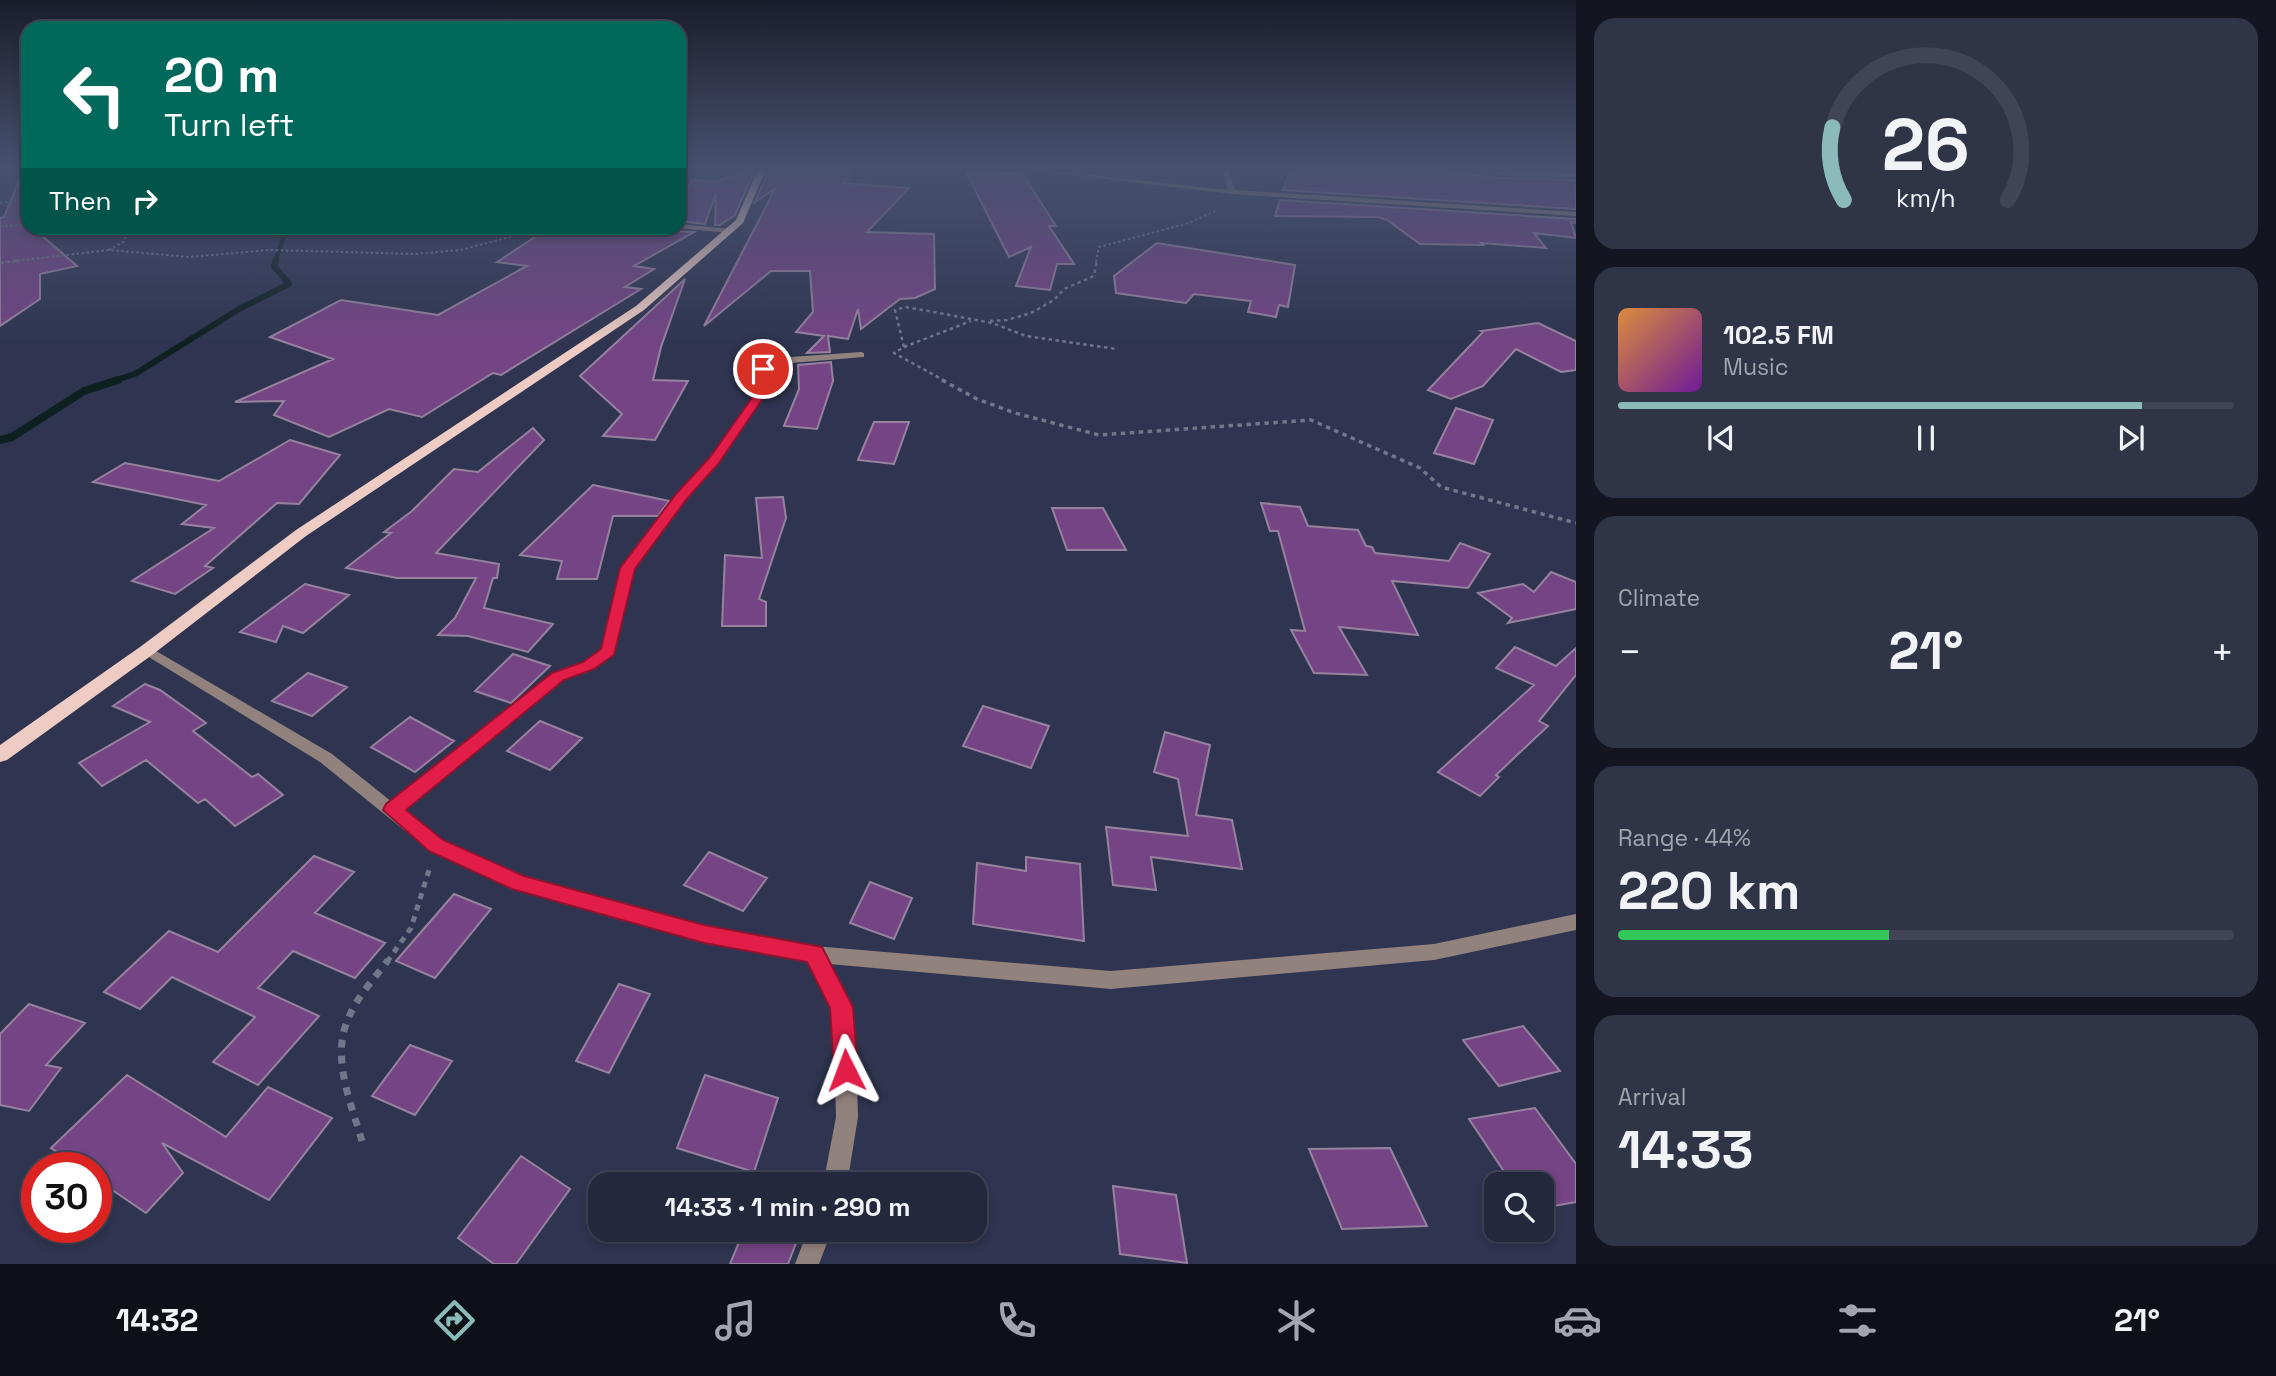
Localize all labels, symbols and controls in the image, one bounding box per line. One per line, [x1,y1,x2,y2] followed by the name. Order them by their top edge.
[164,44,279,106] text: 20 m
[49,49,140,140] icon: left
[1882,98,1970,191] text: 26
[164,105,294,145] text: Turn left
[1896,181,1956,213] text: km/h
[126,182,164,220] icon: right
[49,184,112,218] text: Then
[1723,318,1834,352] text: 102.5 FM
[733,339,793,399] pin
[744,350,782,388] icon: arrive
[1723,352,1788,382] text: Music
[1702,419,1740,457] icon: previous
[1907,419,1945,457] icon: pause
[2112,419,2150,457] icon: next
[1618,583,1700,613] text: Climate
[1889,618,1963,684] text: 21°
[1618,628,1642,676] text: −
[2210,628,2234,676] text: +
[1618,823,1751,853] text: Range · 44%
[1618,858,1800,924] text: 220 km
[809,1033,883,1107] position arrow
[1618,1082,1686,1112] text: Arrival
[1618,1117,1753,1183] text: 14:33
[21,1152,112,1243] speed limit sign: 30
[1484,1172,1554,1242] map controls
[1484,1172,1554,1242] button: search
[665,1190,910,1224] text: 14:33 · 1 min · 290 m
[430,1296,479,1345] icon: directions
[711,1296,760,1345] icon: music
[992,1296,1041,1345] icon: phone
[1272,1296,1321,1345] icon: climate
[1553,1296,1602,1345] icon: car
[1833,1296,1882,1345] icon: filters
[116,1300,199,1340] text: 14:32
[2114,1300,2160,1340] text: 21°

